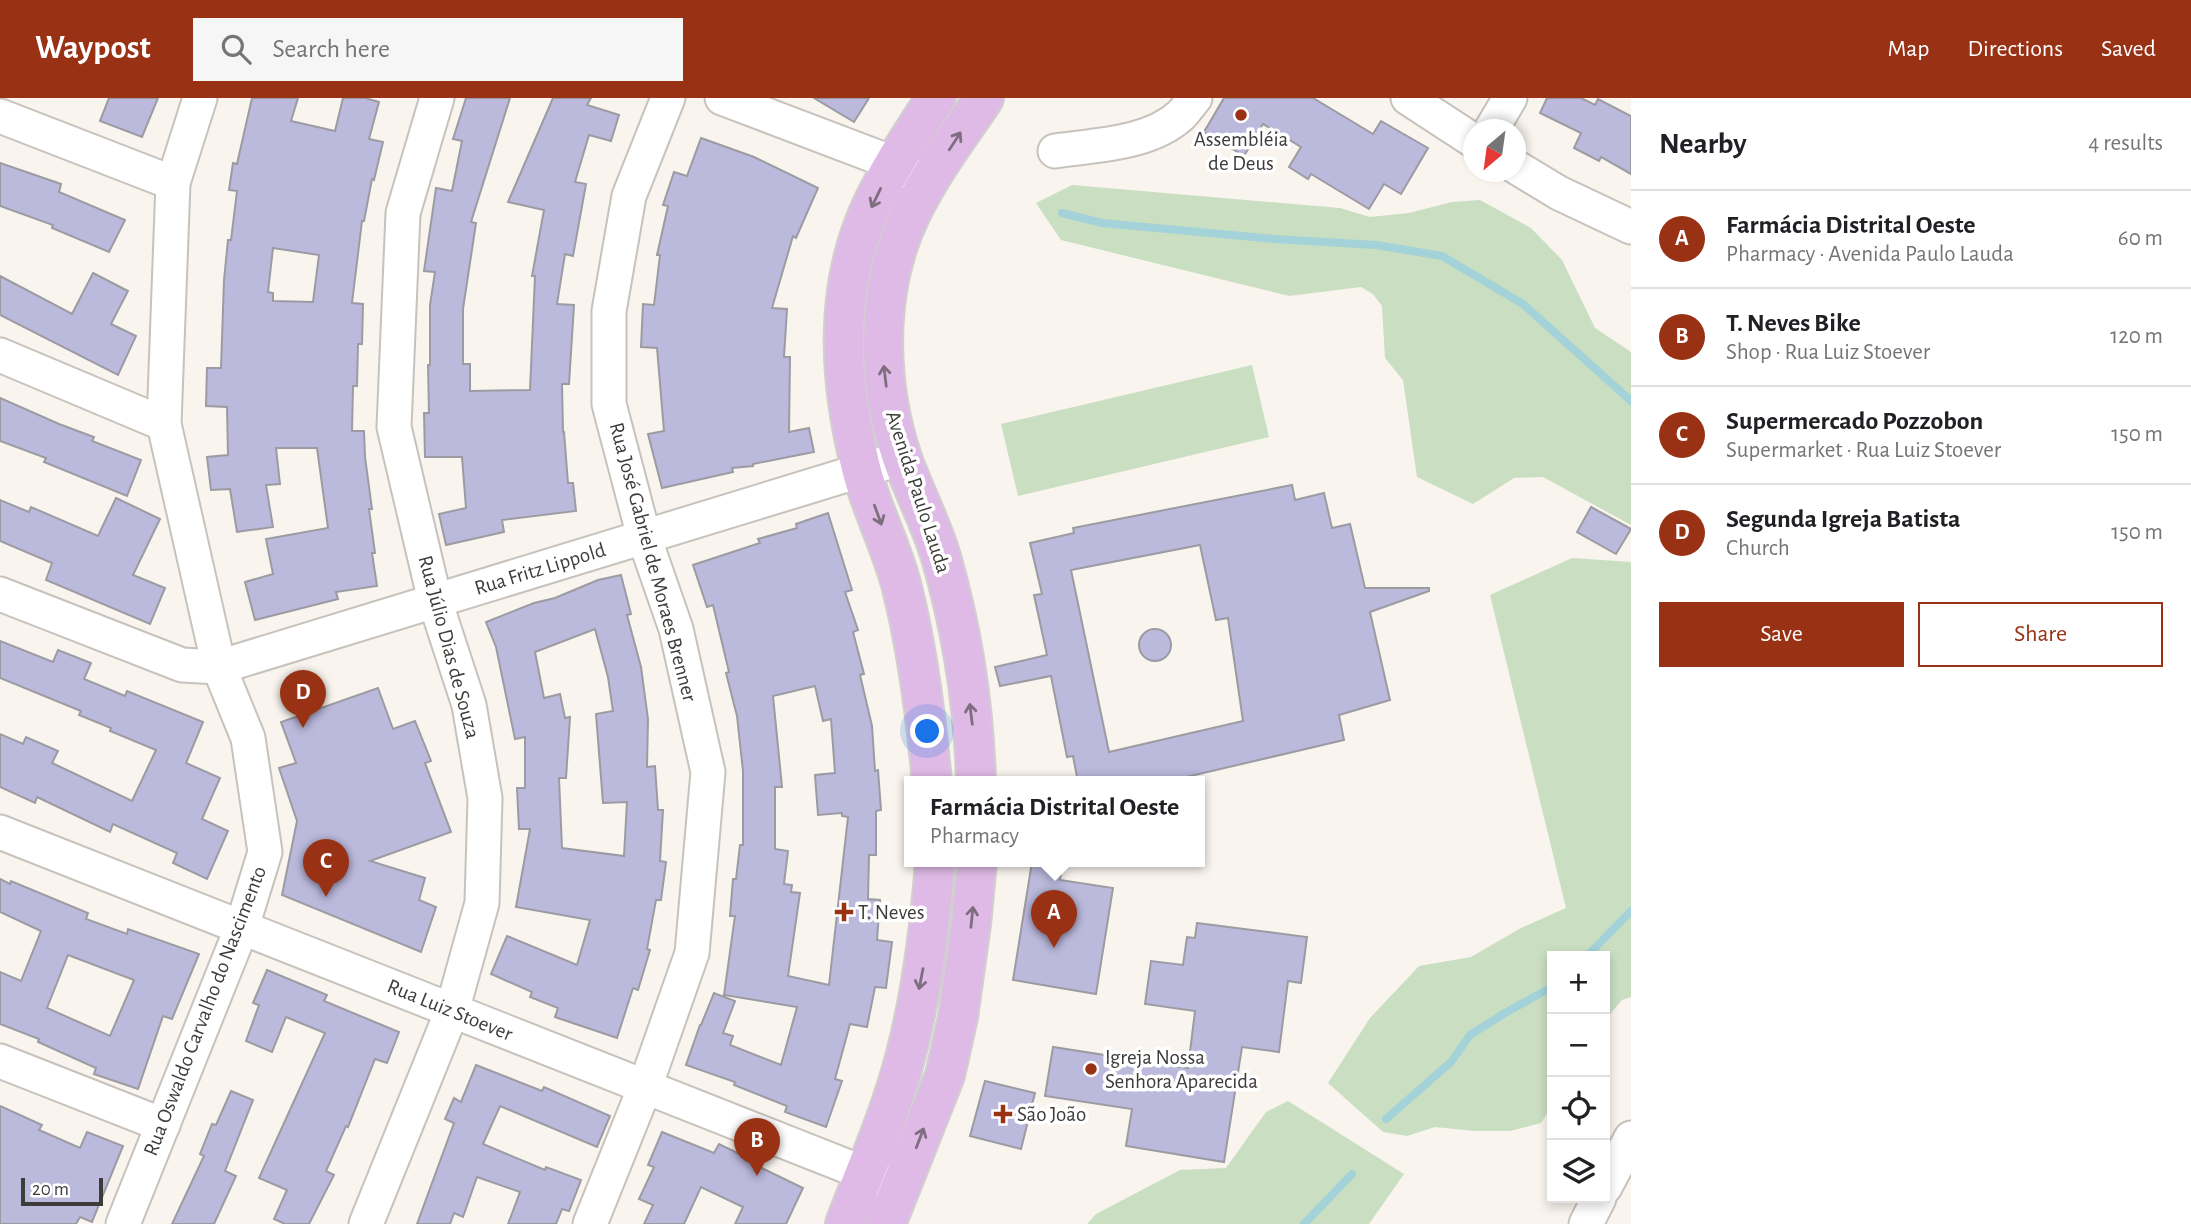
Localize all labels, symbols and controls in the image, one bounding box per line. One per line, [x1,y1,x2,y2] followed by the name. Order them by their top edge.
[193,18,683,81] search box
[217,30,255,68] icon: search
[35,32,151,65] text: Waypost
[273,36,390,62] text: Search here
[1887,37,1929,61] text: Map
[1967,37,2063,61] text: Directions
[2101,37,2156,61] text: Saved
[1233,107,1249,123] marker: Assembléia de Deus
[1463,119,1526,182] north arrow
[1194,129,1289,174] place label: Assembléia de Deus
[1659,129,1747,159] text: Nearby
[948,132,963,151] one-way arrow
[2088,132,2163,155] text: 4 results
[868,188,881,209] one-way arrow
[1726,212,1976,238] text: Farmácia Distrital Oeste
[1675,227,1689,250] text: A
[2118,227,2163,250] text: 60 m
[1726,243,2014,266] text: Pharmacy · Avenida Paulo Lauda
[1726,310,1861,336] text: T. Neves Bike
[1675,325,1689,348] text: B
[2110,325,2163,348] text: 120 m
[1726,341,1930,364] text: Shop · Rua Luiz Stoever
[879,365,892,388] one-way arrow
[882,408,954,576] street label: Avenida Paulo Lauda
[1726,408,1983,434] text: Supermercado Pozzobon
[606,420,700,704] street label: Rua José Gabriel de Moraes Brenner
[1676,423,1688,446] text: C
[2111,423,2163,446] text: 150 m
[1726,439,2001,462] text: Supermarket · Rua Luiz Stoever
[872,503,885,525] one-way arrow
[1726,506,1961,532] text: Segunda Igreja Batista
[1674,521,1690,544] text: D
[2111,521,2163,544] text: 150 m
[1726,537,1790,560] text: Church
[472,539,608,599] street label: Rua Fritz Lippold
[414,553,484,741] street label: Rua Júlio Dias de Souza
[1659,602,1904,667] button: Save
[1918,602,2163,667] button: Share
[280,670,326,728] pin: D
[965,703,978,726] one-way arrow
[910,714,944,748] your location
[904,776,1205,867] popup
[930,794,1179,820] text: Farmácia Distrital Oeste
[930,825,1019,848] text: Pharmacy
[303,839,349,897] pin: C
[140,863,270,1159] street label: Rua Oswaldo Carvalho do Nascimento
[1031,890,1077,948] pin: A
[858,902,924,923] place label: T. Neves
[836,904,852,920] marker: T. Neves
[965,907,978,929] one-way arrow
[1547,951,1610,1203] map controls
[1547,951,1610,1014] button: +
[914,967,927,990] one-way arrow
[384,975,516,1045] street label: Rua Luiz Stoever
[1547,1014,1610,1077] button: −
[1105,1047,1258,1092] place label: Igreja Nossa Senhora Aparecida
[1083,1061,1099,1077] marker: Igreja Nossa Senhora Aparecida
[1547,1077,1610,1140] button: locate
[1017,1104,1086,1125] place label: São João
[995,1106,1011,1122] marker: São João
[734,1118,780,1176] pin: B
[915,1127,928,1149] one-way arrow
[1547,1140,1610,1203] button: layers
[21,1175,103,1207] scale bar
[32,1180,69,1199] text: 20 m

